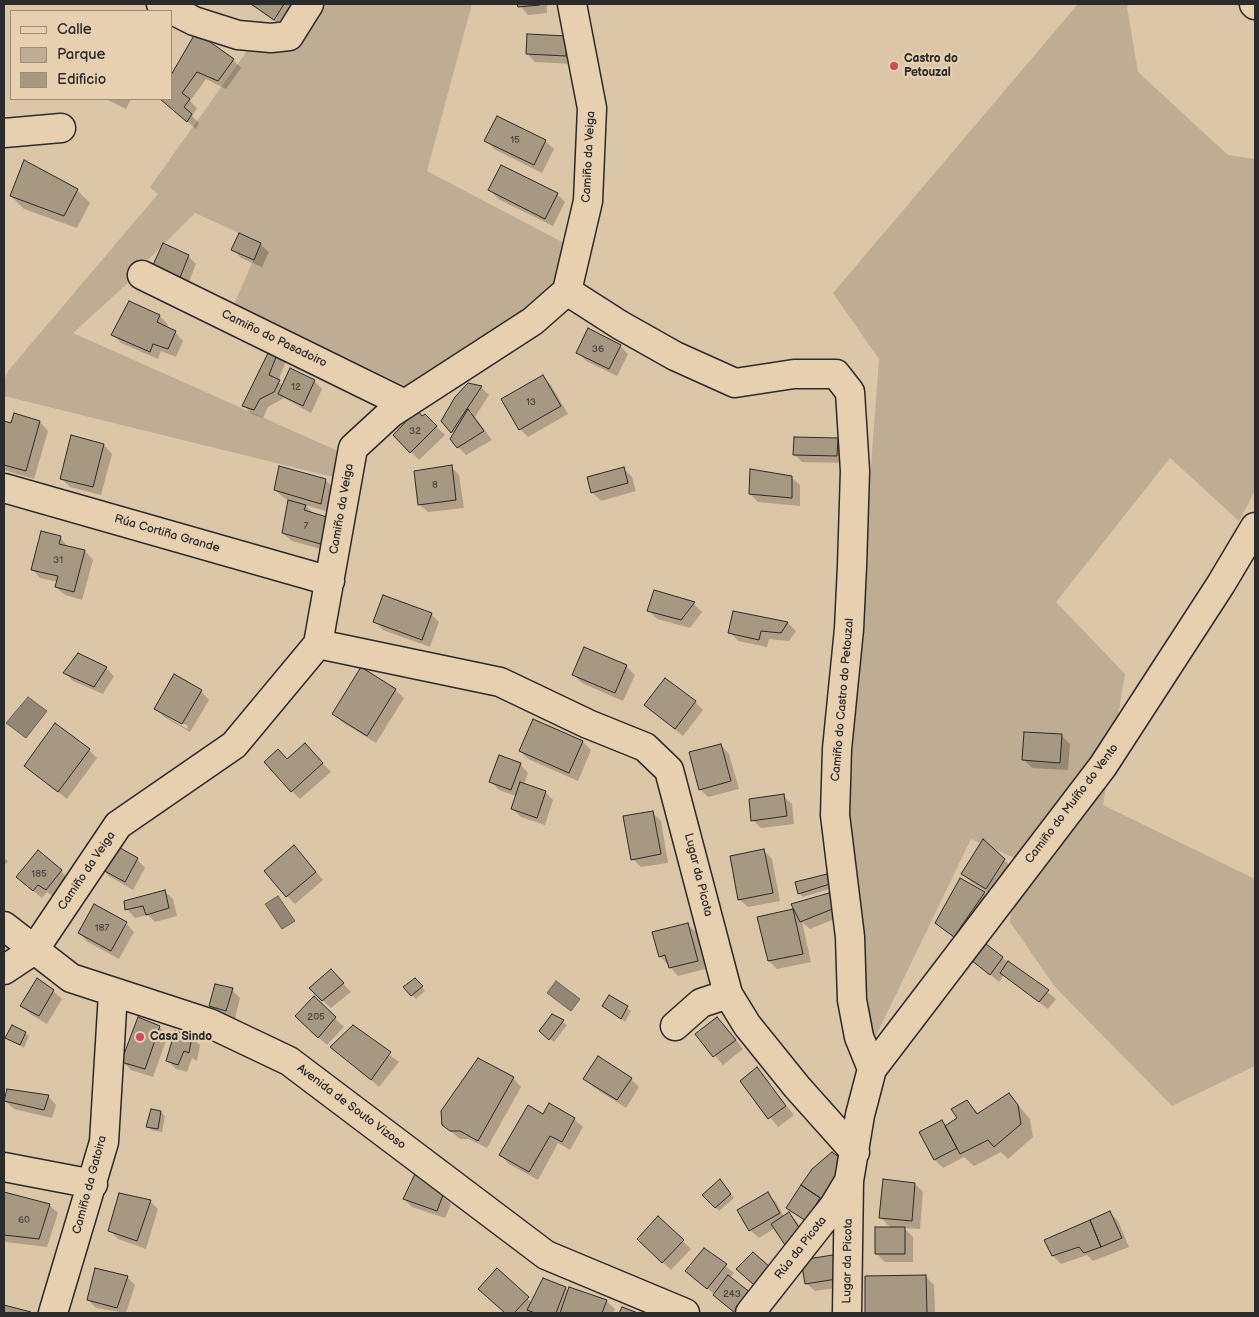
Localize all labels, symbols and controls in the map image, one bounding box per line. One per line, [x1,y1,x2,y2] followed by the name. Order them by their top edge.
[10,10,172,100] legend
[57,20,92,39] text: Calle
[57,45,105,64] text: Parque
[904,52,958,80] place label: Castro do Petouzal
[888,60,900,72] marker: Castro do Petouzal
[57,70,106,89] text: Edificio
[579,111,599,203] street label: Camiño da Veiga
[510,134,520,146] house number: 15
[219,307,329,371] street label: Camiño do Pasadoiro
[592,343,604,355] house number: 36
[291,381,301,393] house number: 12
[526,396,536,408] house number: 13
[409,425,421,437] house number: 32
[327,462,357,556] street label: Camiño da Veiga
[432,479,438,491] house number: 8
[113,512,221,556] street label: Rúa Cortiña Grande
[304,520,308,532] house number: 7
[53,554,63,566] house number: 31
[829,618,857,782] street label: Camiño do Castro do Petouzal
[1022,741,1122,867] street label: Camiño do Muíño do Vento
[55,829,119,913] street label: Camiño da Veiga
[681,832,715,918] street label: Lugar da Picota
[31,868,47,880] house number: 185
[95,922,109,934] house number: 187
[307,1011,325,1023] house number: 205
[150,1030,212,1044] place label: Casa Sindo
[134,1031,146,1043] marker: Casa Sindo
[294,1061,408,1153] street label: Avenida de Souto Vizoso
[70,1134,110,1236] street label: Camiño da Gatoira
[18,1214,30,1226] house number: 60
[772,1214,830,1282] street label: Rúa da Picota
[840,1218,856,1304] street label: Lugar da Picota
[723,1288,741,1300] house number: 243

